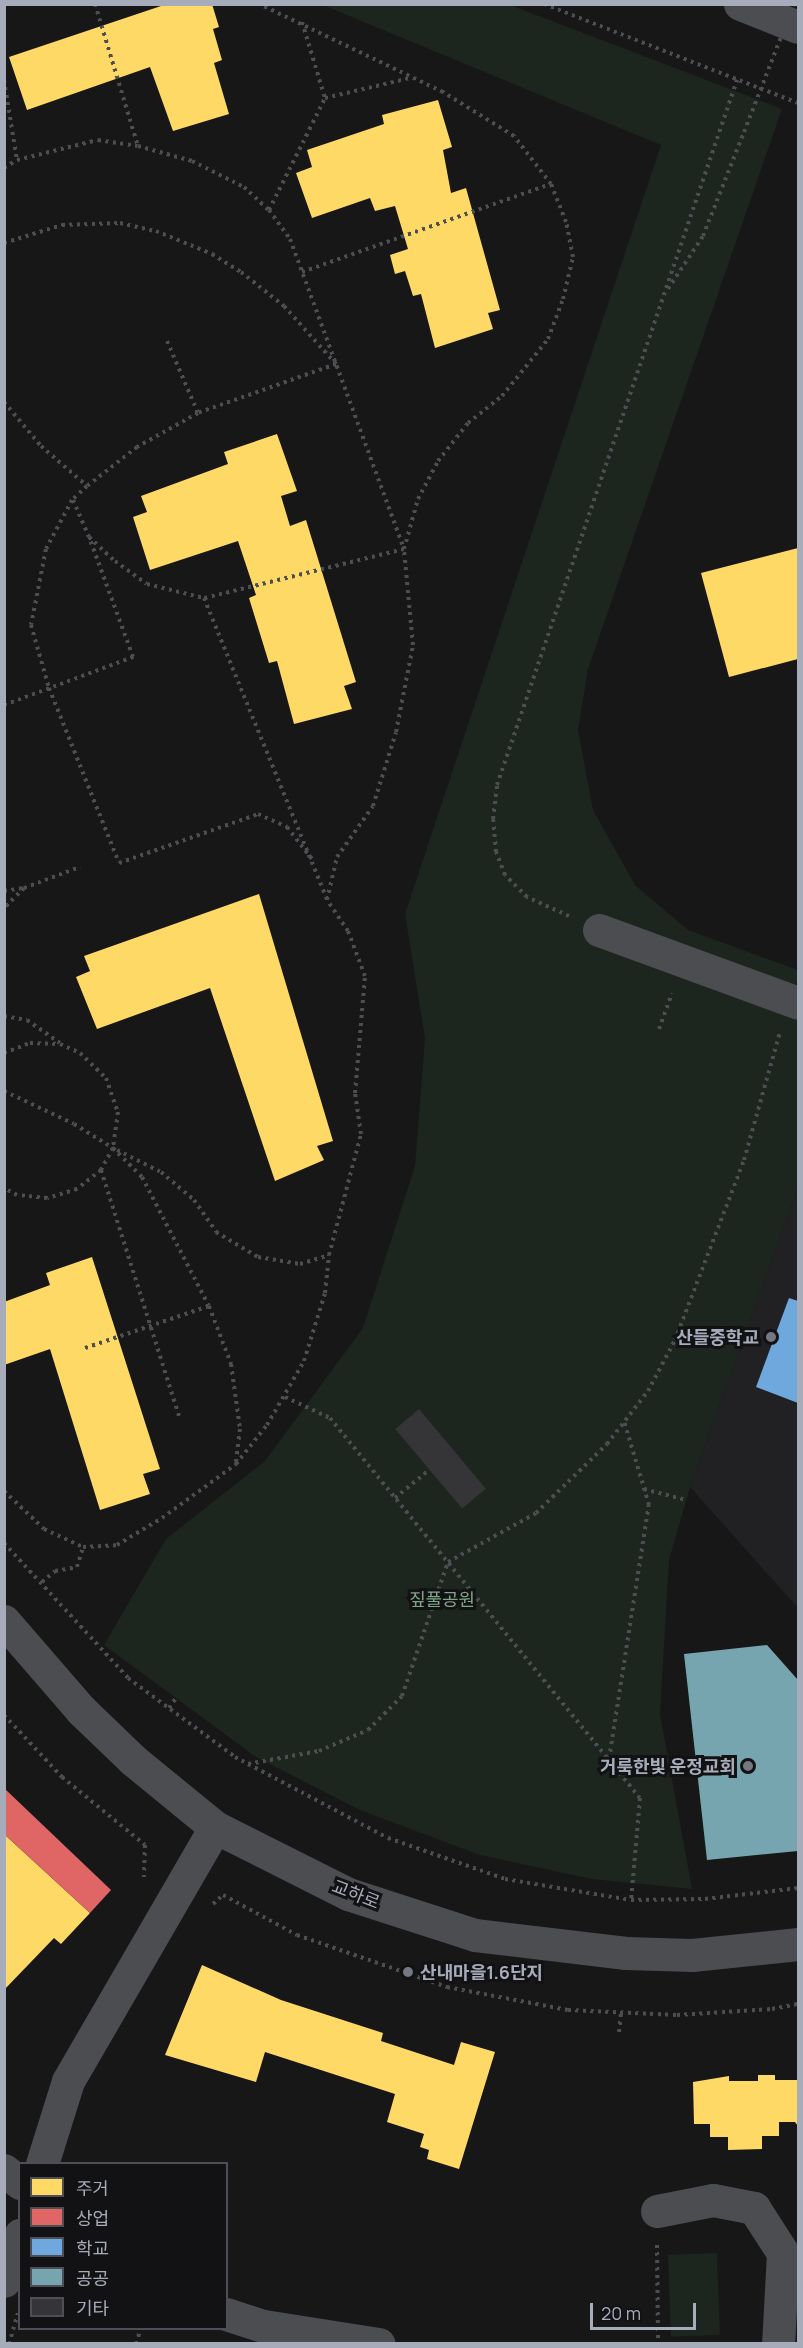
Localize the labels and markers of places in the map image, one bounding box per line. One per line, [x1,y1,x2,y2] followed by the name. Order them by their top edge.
[676,1326,759,1348] place label: 산들중학교
[764,1330,778,1344] marker: 산들중학교
[600,1755,736,1777] place label: 거룩한빛 운정교회
[741,1759,755,1773] marker: 거룩한빛 운정교회
[420,1961,543,1983] place label: 산내마을1.6단지
[401,1965,415,1979] marker: 산내마을1.6단지

